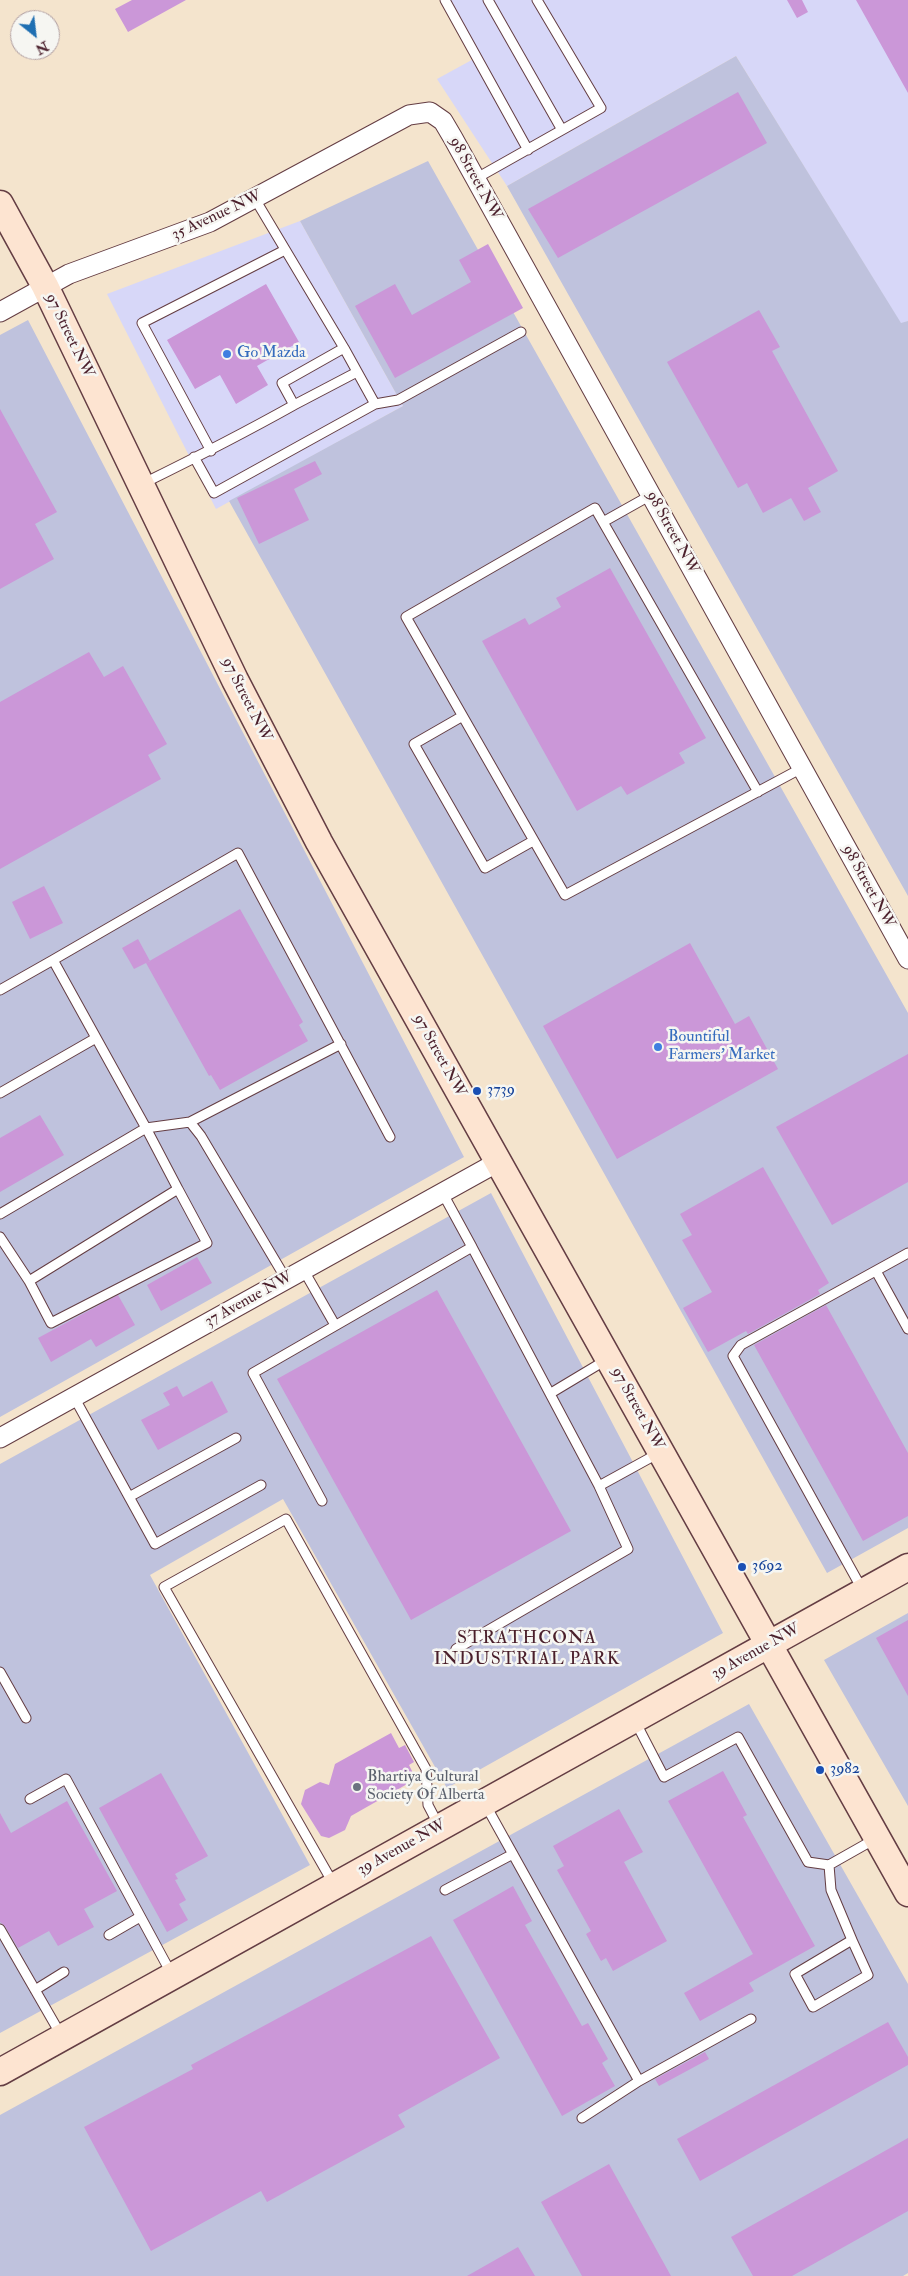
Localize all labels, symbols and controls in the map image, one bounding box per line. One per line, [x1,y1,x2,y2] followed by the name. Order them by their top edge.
[10,10,60,60] north arrow
[32,37,52,58] text: N
[444,134,506,224] street label: 98 Street NW
[169,187,265,245] street label: 35 Avenue NW
[40,291,98,381] street label: 97 Street NW
[237,344,306,364] place label: Go Mazda
[221,348,233,360] marker: Go Mazda
[641,488,703,578] street label: 98 Street NW
[217,655,275,745] street label: 97 Street NW
[837,842,899,932] street label: 98 Street NW
[408,1011,470,1101] street label: 97 Street NW
[668,1028,775,1066] place label: Bountiful Farmers' Market
[652,1041,664,1053] marker: Bountiful Farmers' Market
[487,1081,515,1101] place label: 3739
[471,1085,483,1097] marker: 3739
[202,1268,296,1332] street label: 37 Avenue NW
[606,1364,668,1454] street label: 97 Street NW
[752,1557,783,1577] place label: 3692
[736,1561,748,1573] marker: 3692
[708,1620,804,1684] street label: 39 Avenue NW
[432,1628,622,1670] district label: STRATHCONA INDUSTRIAL PARK
[830,1760,860,1780] place label: 3982
[814,1764,826,1776] marker: 3982
[367,1768,485,1806] place label: Bhartiya Cultural Society Of Alberta
[351,1781,363,1793] marker: Bhartiya Cultural Society Of Alberta
[354,1816,450,1880] street label: 39 Avenue NW

